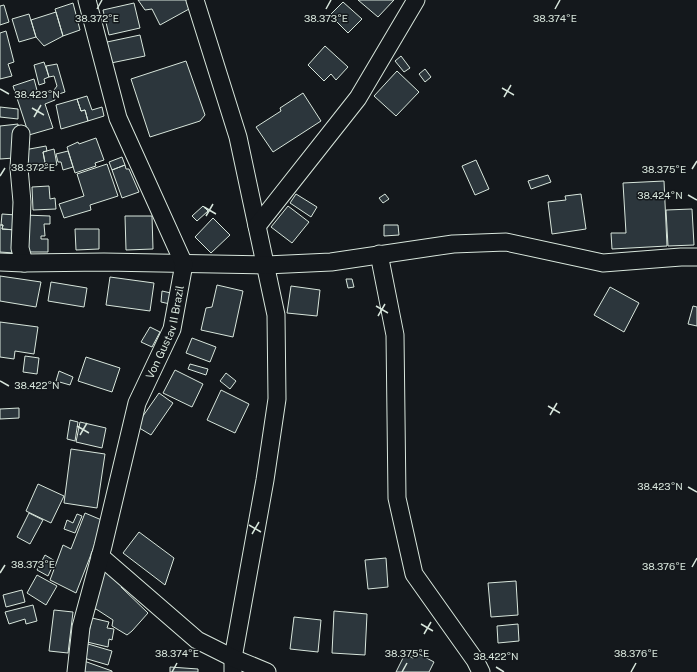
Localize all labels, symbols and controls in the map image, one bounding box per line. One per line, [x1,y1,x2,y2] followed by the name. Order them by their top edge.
[75,12,119,24] text: 38.372°E
[304,12,348,24] text: 38.373°E
[533,12,577,24] text: 38.374°E
[14,88,60,100] text: 38.423°N
[11,161,55,173] text: 38.372°E
[642,163,686,175] text: 38.375°E
[637,189,683,201] text: 38.424°N
[143,284,186,381] street label: Von Gustav II Brazil
[14,379,60,391] text: 38.422°N
[637,480,683,492] text: 38.423°N
[11,558,55,570] text: 38.373°E
[642,560,686,572] text: 38.376°E
[155,647,199,659] text: 38.374°E
[385,647,429,659] text: 38.375°E
[614,647,658,659] text: 38.376°E
[473,650,519,662] text: 38.422°N

